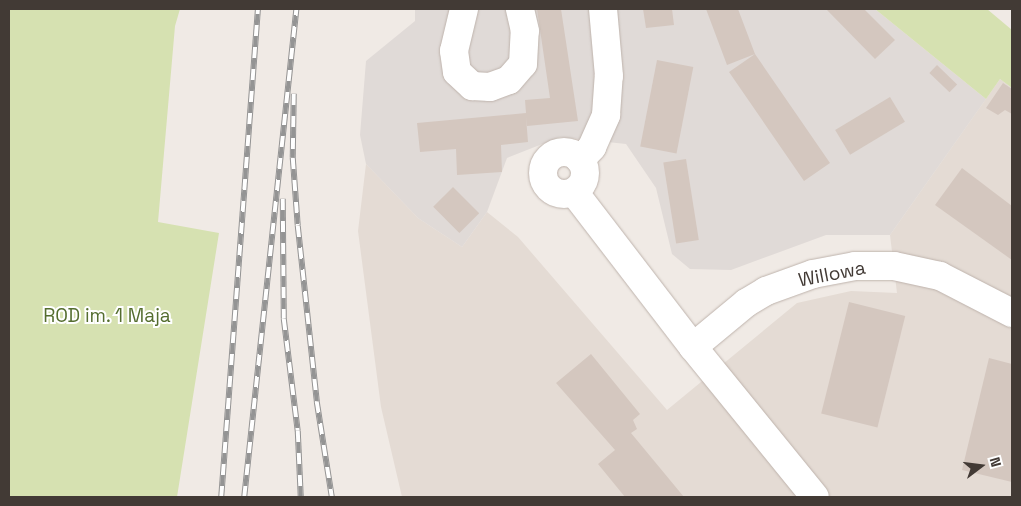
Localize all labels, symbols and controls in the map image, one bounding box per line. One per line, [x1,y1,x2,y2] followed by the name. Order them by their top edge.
[796,256,868,292] street label: Willowa
[43,305,171,327] park label: ROD im. 1 Maja
[956,441,1006,491] north arrow
[986,455,1005,469] text: N

